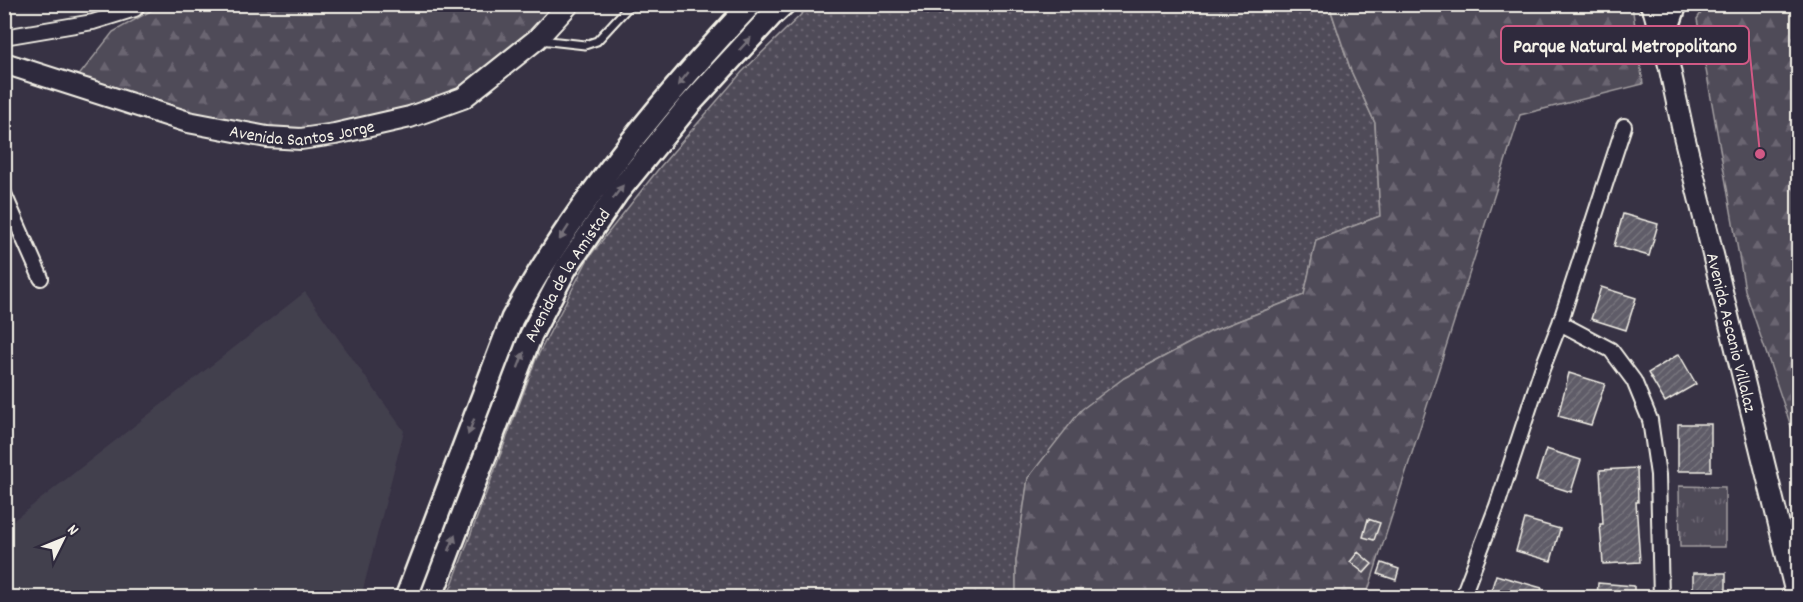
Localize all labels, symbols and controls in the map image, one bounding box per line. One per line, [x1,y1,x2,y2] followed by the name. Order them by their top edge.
[1501,26,1749,64] callout: Parque Natural Metropolitano
[1513,34,1737,62] text: Parque Natural Metropolitano
[738,37,751,52] one-way arrow
[678,71,690,86] one-way arrow
[227,115,377,154] street label: Avenida Santos Jorge
[612,185,624,200] one-way arrow
[519,205,618,346] street label: Avenida de la Amistad
[558,224,570,240] one-way arrow
[1698,251,1761,415] street label: Avenida Ascanio Villalaz
[516,351,526,369] one-way arrow
[466,418,476,436] one-way arrow
[33,509,93,569] north arrow
[61,520,83,541] text: N
[448,534,457,552] one-way arrow

